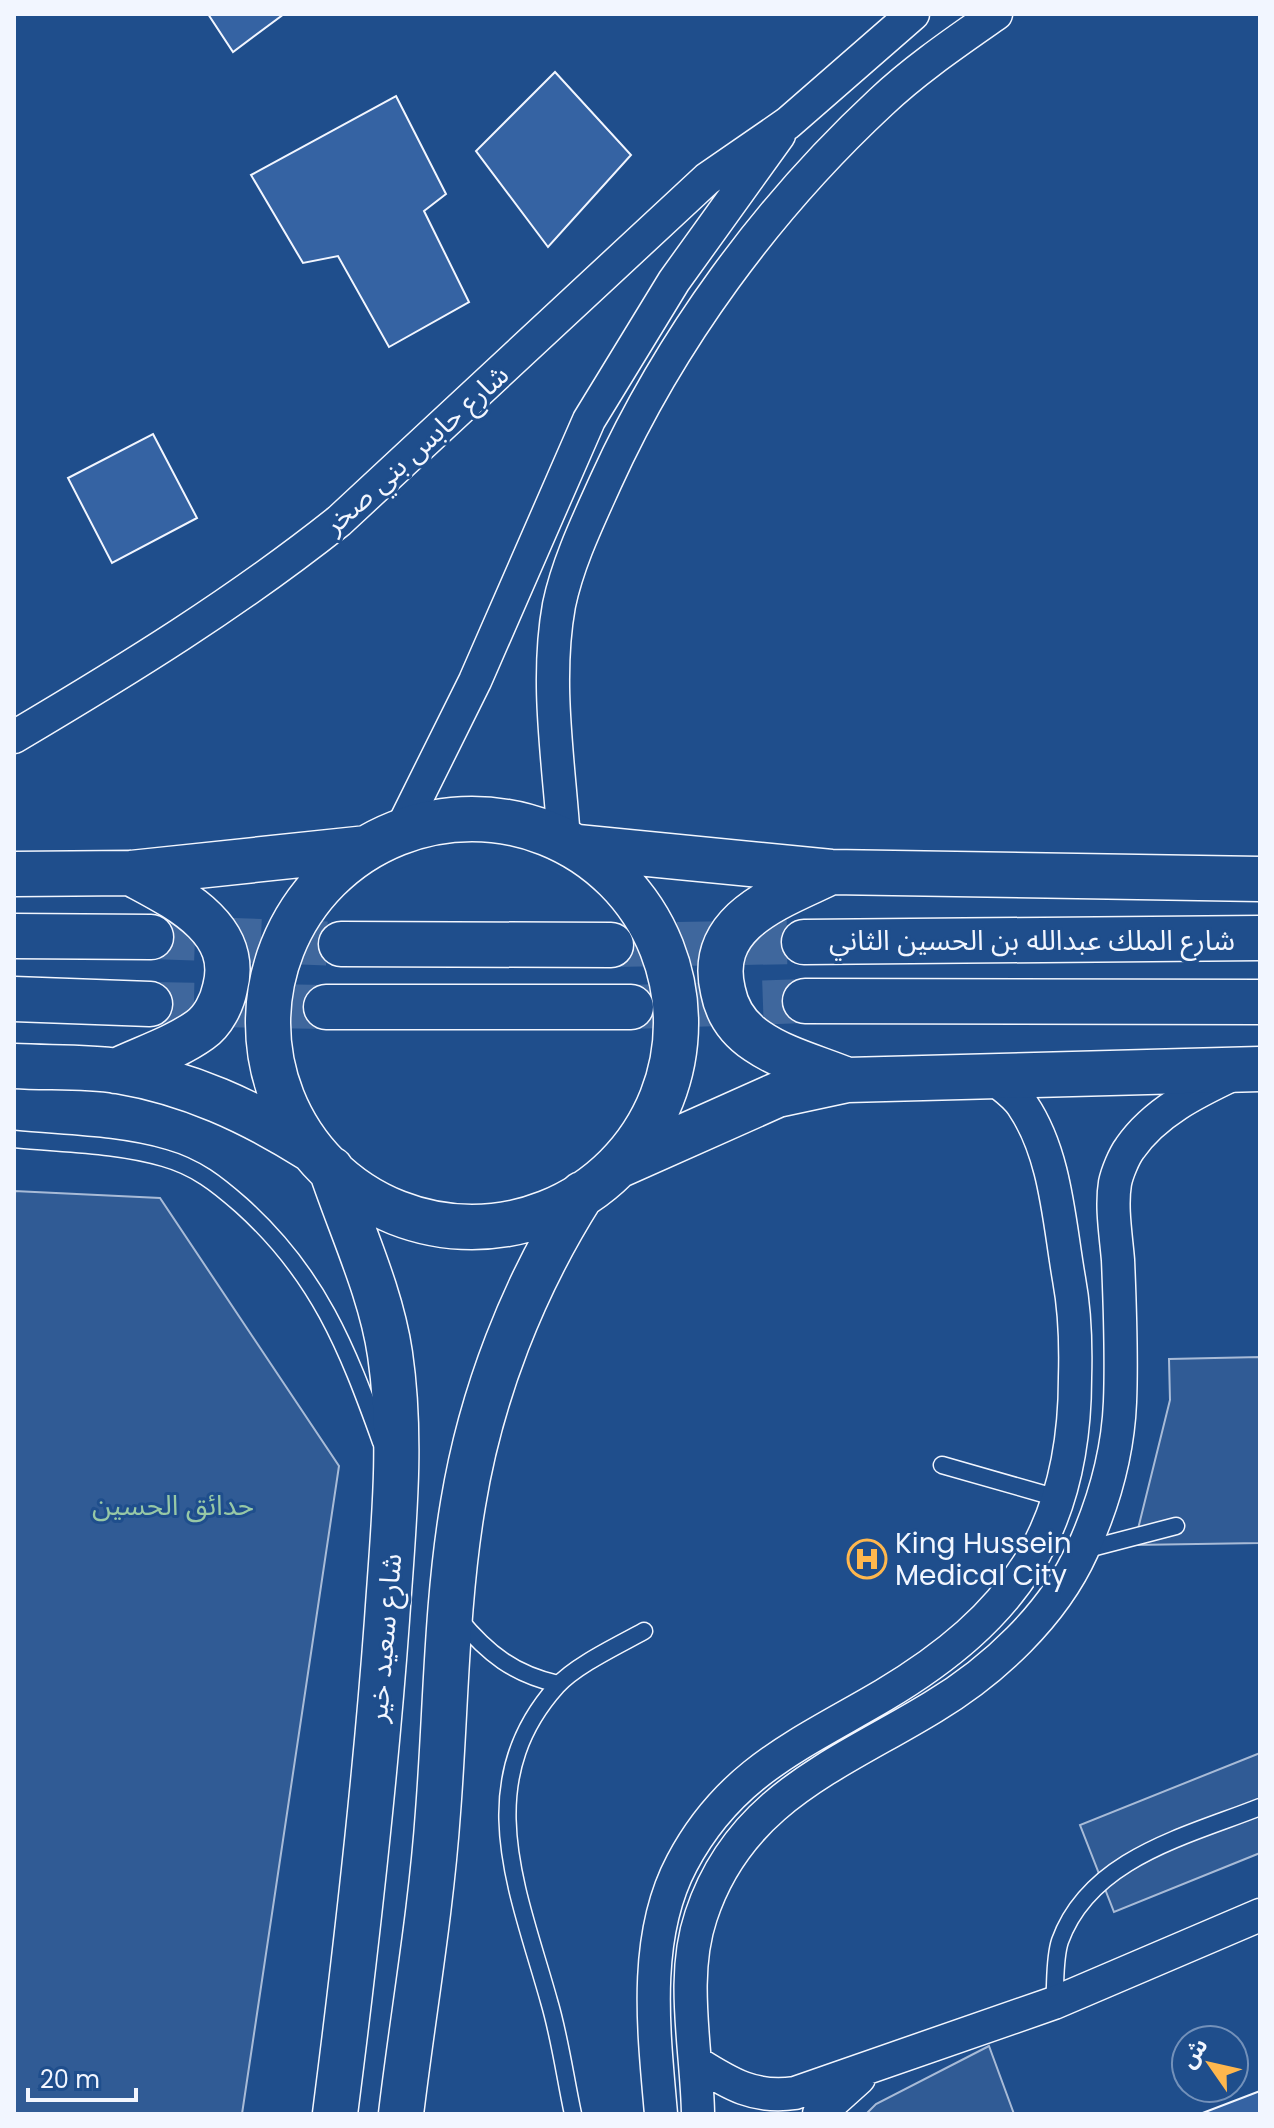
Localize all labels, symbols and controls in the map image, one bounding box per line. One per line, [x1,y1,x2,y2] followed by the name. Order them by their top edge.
[315,356,518,545] street label: شارع حابس بني صخر
[829,921,1235,961] street label: شارع الملك عبدالله بن الحسين الثاني
[92,1486,254,1525] park label: حدائق الحسين
[895,1524,1072,1595] place label: King Hussein Medical City
[846,1538,888,1580] hospital icon: King Hussein Medical City
[358,1552,412,1725] street label: شارع سعيد خير
[1170,2024,1250,2104] north arrow
[1173,2032,1215,2074] text: ش
[28,2052,136,2102] scale bar
[40,2063,100,2096] text: 20 m

